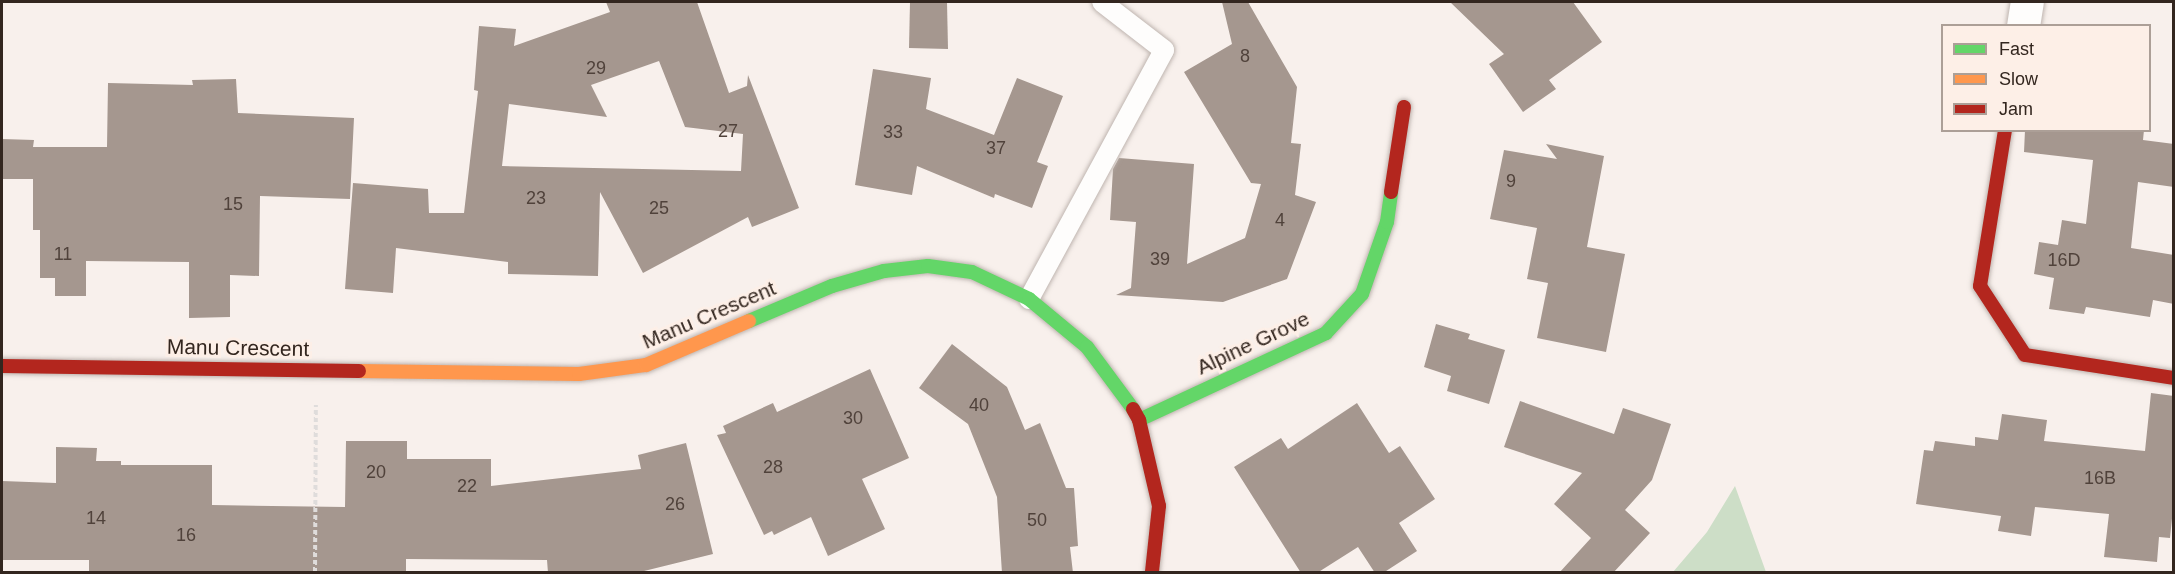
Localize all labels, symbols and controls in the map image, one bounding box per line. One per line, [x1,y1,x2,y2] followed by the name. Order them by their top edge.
[1941,24,2151,132] legend
[1999,39,2034,59] text: Fast
[1240,45,1250,67] house number: 8
[586,57,606,79] house number: 29
[1999,69,2038,89] text: Slow
[1999,99,2033,119] text: Jam
[718,120,738,142] house number: 27
[883,121,903,143] house number: 33
[986,137,1006,159] house number: 37
[1506,170,1516,192] house number: 9
[526,187,546,209] house number: 23
[223,193,243,215] house number: 15
[649,197,669,219] house number: 25
[1275,209,1285,231] house number: 4
[54,243,72,265] house number: 11
[1150,248,1170,270] house number: 39
[2047,249,2081,271] house number: 16D
[639,276,779,354] street label: Manu Crescent
[1193,306,1313,380] street label: Alpine Grove
[167,334,309,362] street label: Manu Crescent
[969,394,989,416] house number: 40
[843,407,863,429] house number: 30
[763,456,783,478] house number: 28
[366,461,386,483] house number: 20
[2084,467,2116,489] house number: 16B
[457,475,477,497] house number: 22
[665,493,685,515] house number: 26
[86,507,106,529] house number: 14
[1027,509,1047,531] house number: 50
[176,524,196,546] house number: 16

